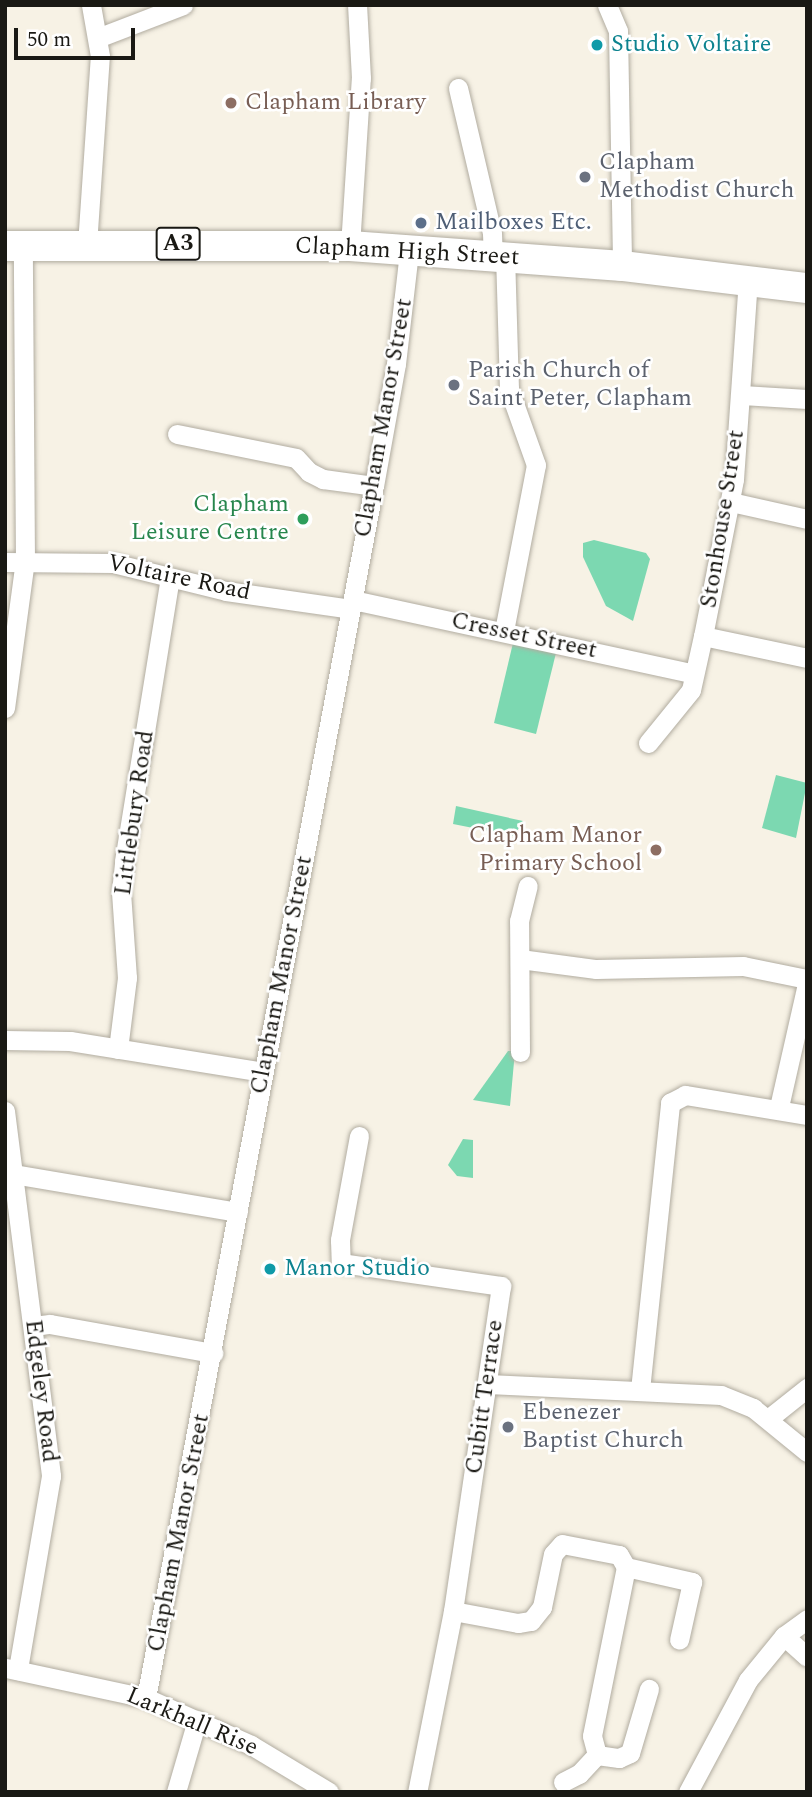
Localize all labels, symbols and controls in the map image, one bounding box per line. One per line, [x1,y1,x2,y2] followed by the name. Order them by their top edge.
[18,14,138,58] scale bar
[27,24,71,56] text: 50 m
[611,31,771,59] place label: Studio Voltaire
[589,37,605,53] marker: Studio Voltaire
[245,89,426,117] place label: Clapham Library
[223,95,239,111] marker: Clapham Library
[599,149,795,205] place label: Clapham Methodist Church
[577,169,593,185] marker: Clapham Methodist Church
[435,209,592,237] place label: Mailboxes Etc.
[413,215,429,231] marker: Mailboxes Etc.
[155,224,201,264] road number: A3
[294,232,520,272] street label: Clapham High Street
[349,296,419,540] street label: Clapham Manor Street
[468,357,692,413] place label: Parish Church of Saint Peter, Clapham
[446,377,462,393] marker: Parish Church of Saint Peter, Clapham
[695,428,751,610] street label: Stonhouse Street
[131,491,289,547] place label: Clapham Leisure Centre
[295,511,311,527] marker: Clapham Leisure Centre
[105,549,253,607] street label: Voltaire Road
[449,607,599,665] street label: Cresset Street
[109,729,161,897] street label: Littlebury Road
[469,822,642,878] place label: Clapham Manor Primary School
[648,842,664,858] marker: Clapham Manor Primary School
[245,853,319,1097] street label: Clapham Manor Street
[284,1255,430,1283] place label: Manor Studio
[262,1261,278,1277] marker: Manor Studio
[18,1318,64,1464] street label: Edgeley Road
[460,1318,510,1476] street label: Cubitt Terrace
[522,1399,684,1455] place label: Ebenezer Baptist Church
[142,1411,216,1655] street label: Clapham Manor Street
[500,1419,516,1435] marker: Ebenezer Baptist Church
[122,1681,262,1763] street label: Larkhall Rise

